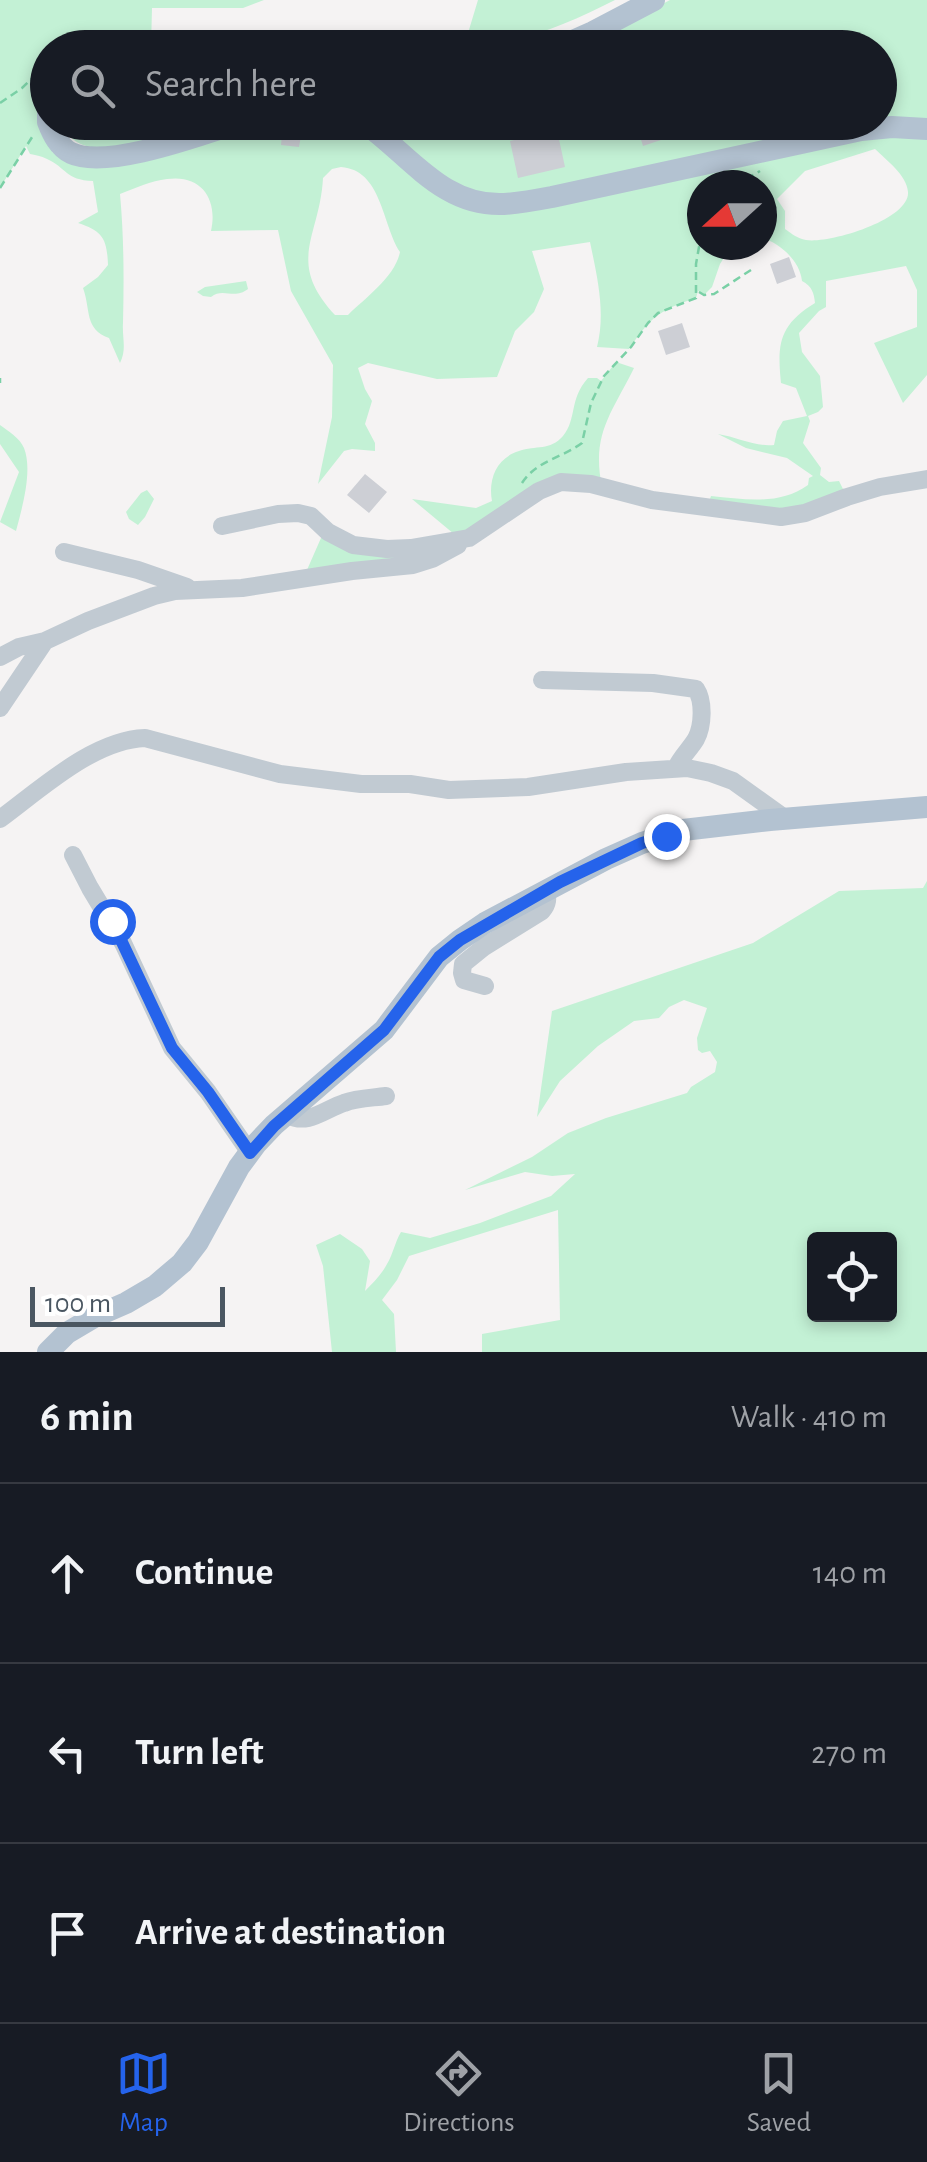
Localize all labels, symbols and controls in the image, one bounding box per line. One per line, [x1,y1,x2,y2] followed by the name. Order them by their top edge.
[30,30,897,140] search box
[65,58,120,113] icon: search
[145,66,317,104] text: Search here
[687,170,777,260] north arrow
[644,814,690,860] route end
[90,899,136,945] route start
[807,1232,897,1322] map controls
[807,1232,897,1322] button: locate
[30,1282,225,1326] scale bar
[45,1290,111,1318] text: 100 m
[40,1396,134,1438] text: 6 min
[731,1401,887,1433] text: Walk · 410 m
[40,1546,95,1601] icon: ahead
[135,1554,273,1592] text: Continue
[813,1557,887,1589] text: 140 m
[40,1726,95,1781] icon: left
[135,1734,263,1772] text: Turn left
[811,1737,887,1769] text: 270 m
[40,1906,95,1961] icon: arrive
[135,1914,446,1952] text: Arrive at destination
[116,2046,171,2140] tab: Map
[403,2046,515,2140] tab: Directions
[747,2046,811,2140] tab: Saved

